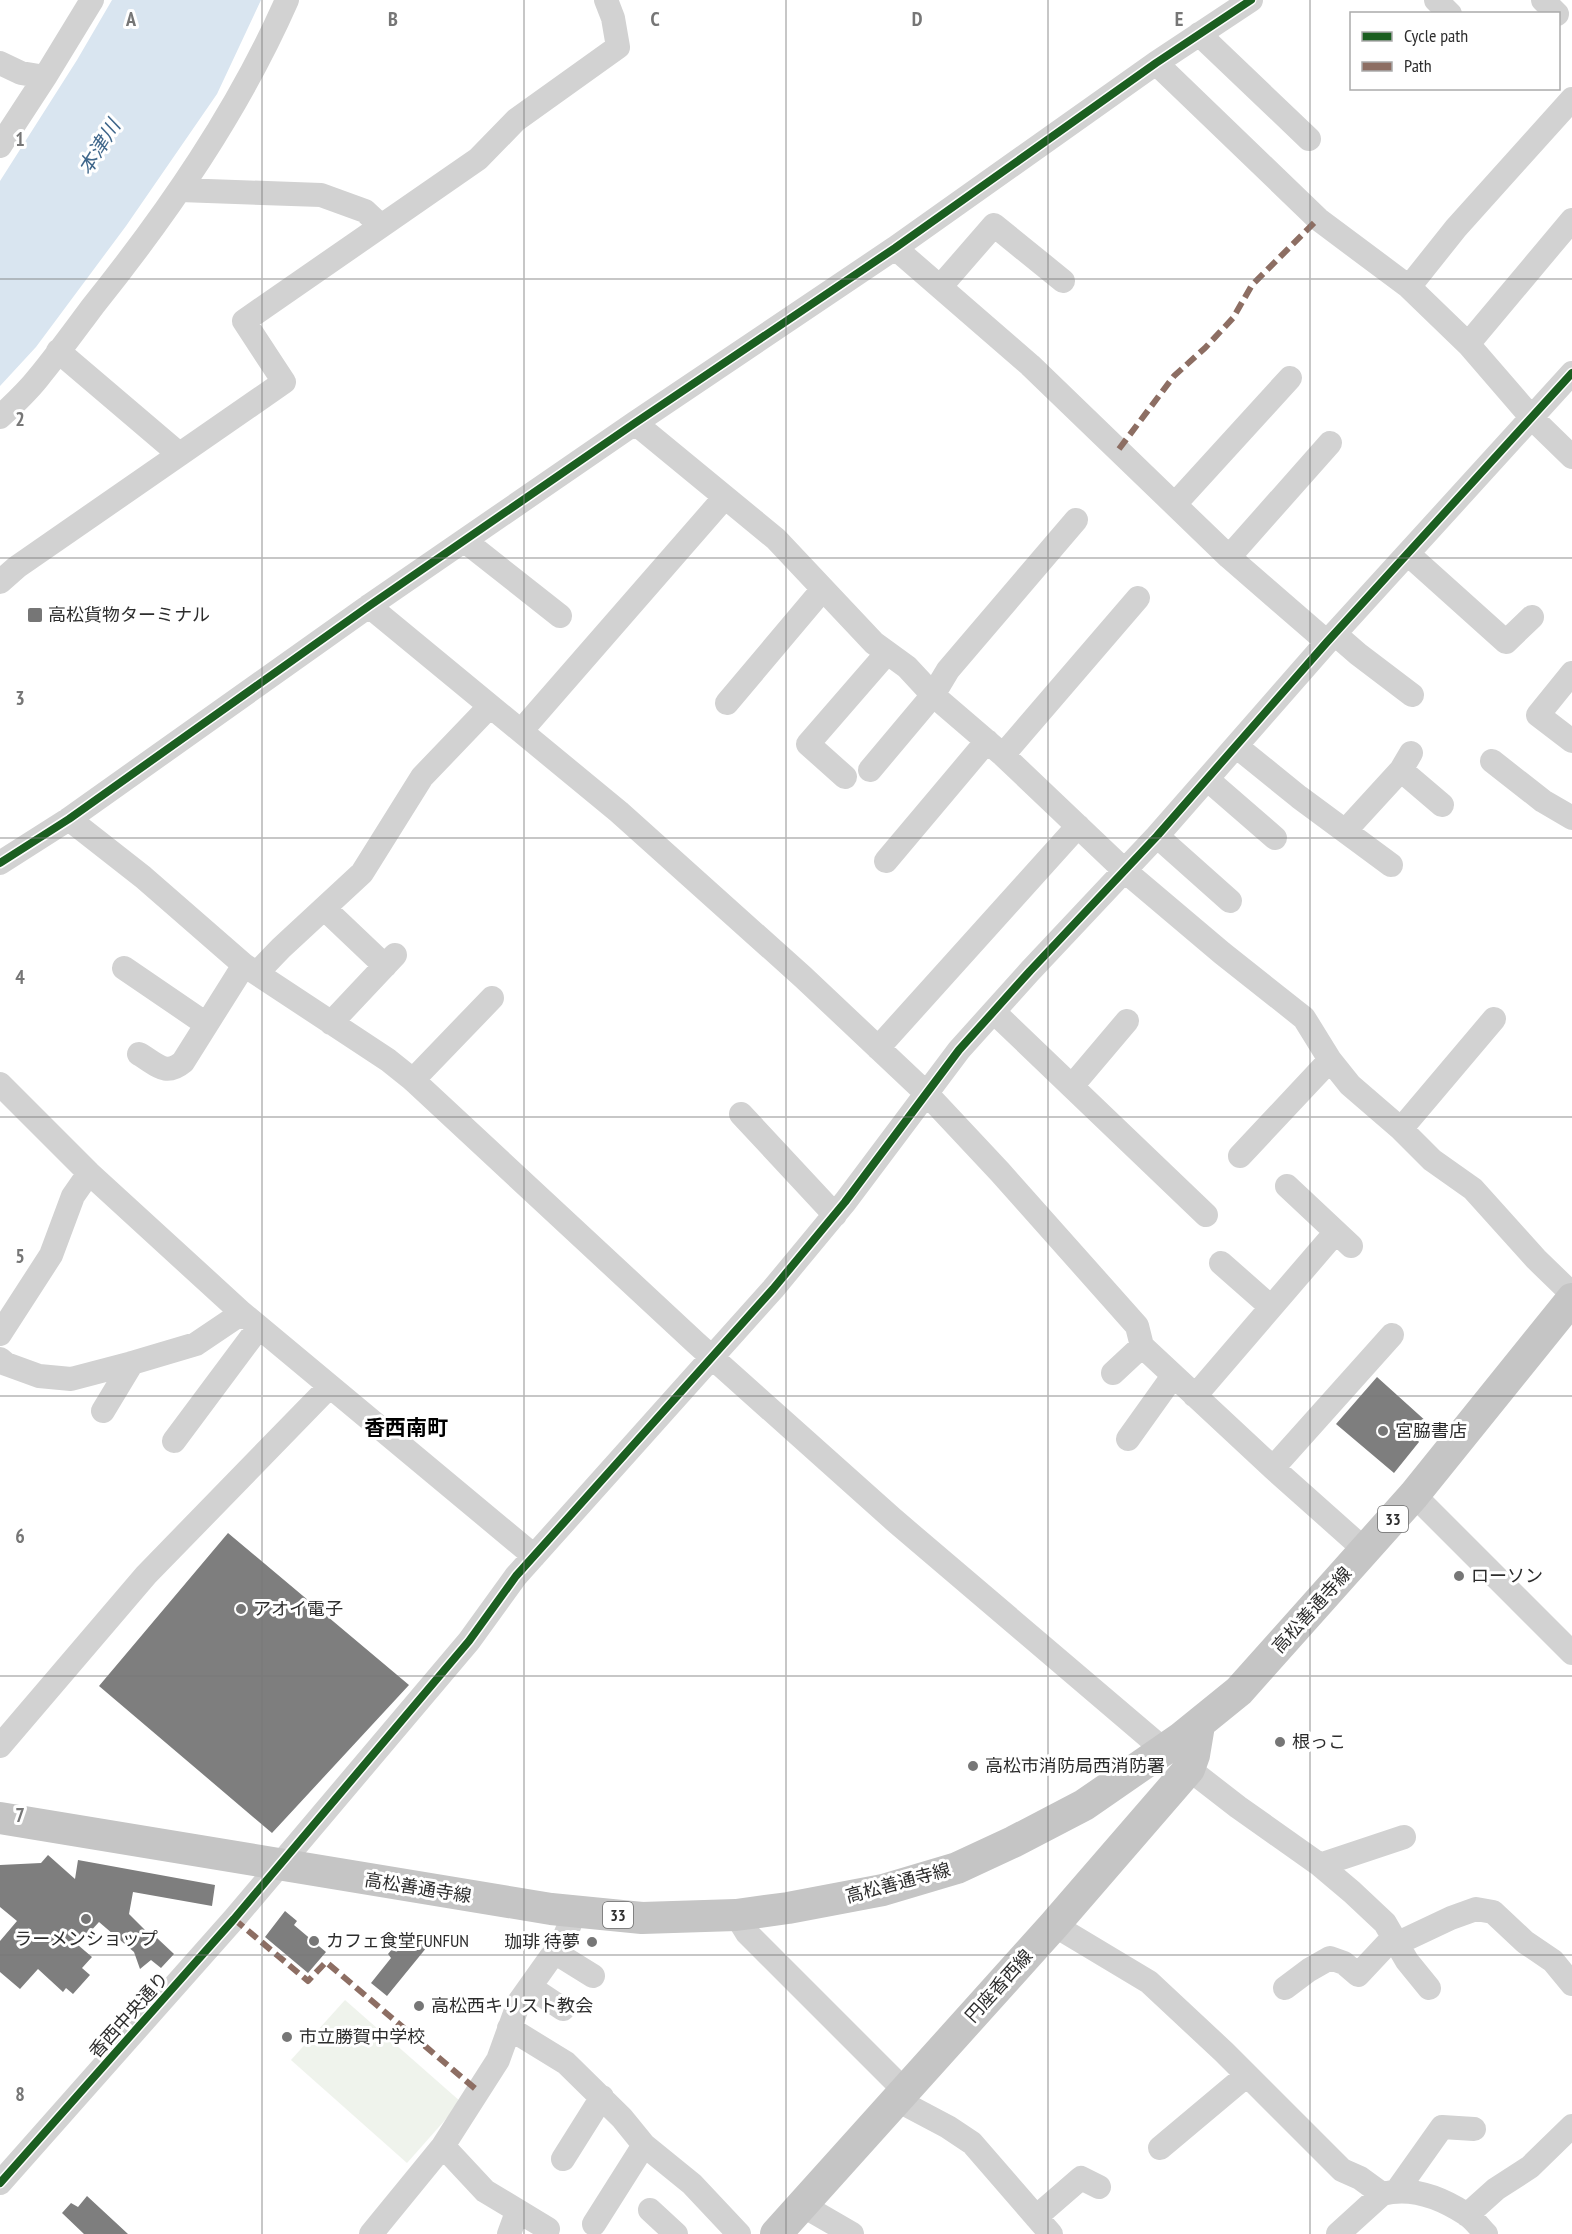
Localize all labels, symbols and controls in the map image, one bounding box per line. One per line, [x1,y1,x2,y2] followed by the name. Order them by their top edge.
[125,6,137,32] text: A
[388,6,398,32] text: B
[650,6,660,32] text: C
[912,6,923,32] text: D
[1175,6,1183,32] text: E
[1350,12,1560,90] legend
[1404,24,1468,47] text: Cycle path
[1404,54,1432,77] text: Path
[72,113,127,179] water label: 本津川
[15,126,25,152] text: 1
[15,406,25,432] text: 2
[48,603,210,626] place label: 高松貨物ターミナル
[26,606,44,624] marker: 高松貨物ターミナル
[15,685,25,711] text: 3
[15,964,25,990] text: 4
[15,1243,25,1269] text: 5
[364,1414,448,1441] district label: 香西南町
[1395,1419,1467,1442] place label: 宮脇書店
[1376,1424,1390,1438] marker: 宮脇書店
[1378,1506,1408,1532] road number: 33
[15,1523,25,1549] text: 6
[1267,1562,1356,1657] street label: 高松善通寺線
[1471,1564,1543,1587] place label: ローソン
[1452,1569,1466,1583] marker: ローソン
[253,1597,343,1620] place label: アオイ電子
[234,1602,248,1616] marker: アオイ電子
[1292,1730,1346,1753] place label: 根っこ
[1273,1735,1287,1749] marker: 根っこ
[985,1754,1165,1777] place label: 高松市消防局西消防署
[966,1759,980,1773] marker: 高松市消防局西消防署
[15,1802,25,1828] text: 7
[843,1857,953,1908] street label: 高松善通寺線
[363,1868,473,1907] street label: 高松善通寺線
[603,1902,633,1928] road number: 33
[79,1912,93,1926] marker: ラーメンショップ
[14,1927,158,1950] place label: ラーメンショップ
[326,1929,469,1952] place label: カフェ食堂FUNFUN
[504,1930,580,1953] place label: 珈琲 待夢
[307,1934,321,1948] marker: カフェ食堂FUNFUN
[585,1935,599,1949] marker: 珈琲 待夢
[960,1945,1037,2027] street label: 円座香西線
[84,1967,173,2062] street label: 香西中央通り
[431,1994,593,2017] place label: 高松西キリスト教会
[412,1999,426,2013] marker: 高松西キリスト教会
[299,2025,425,2048] place label: 市立勝賀中学校
[280,2030,294,2044] marker: 市立勝賀中学校
[15,2081,25,2107] text: 8

